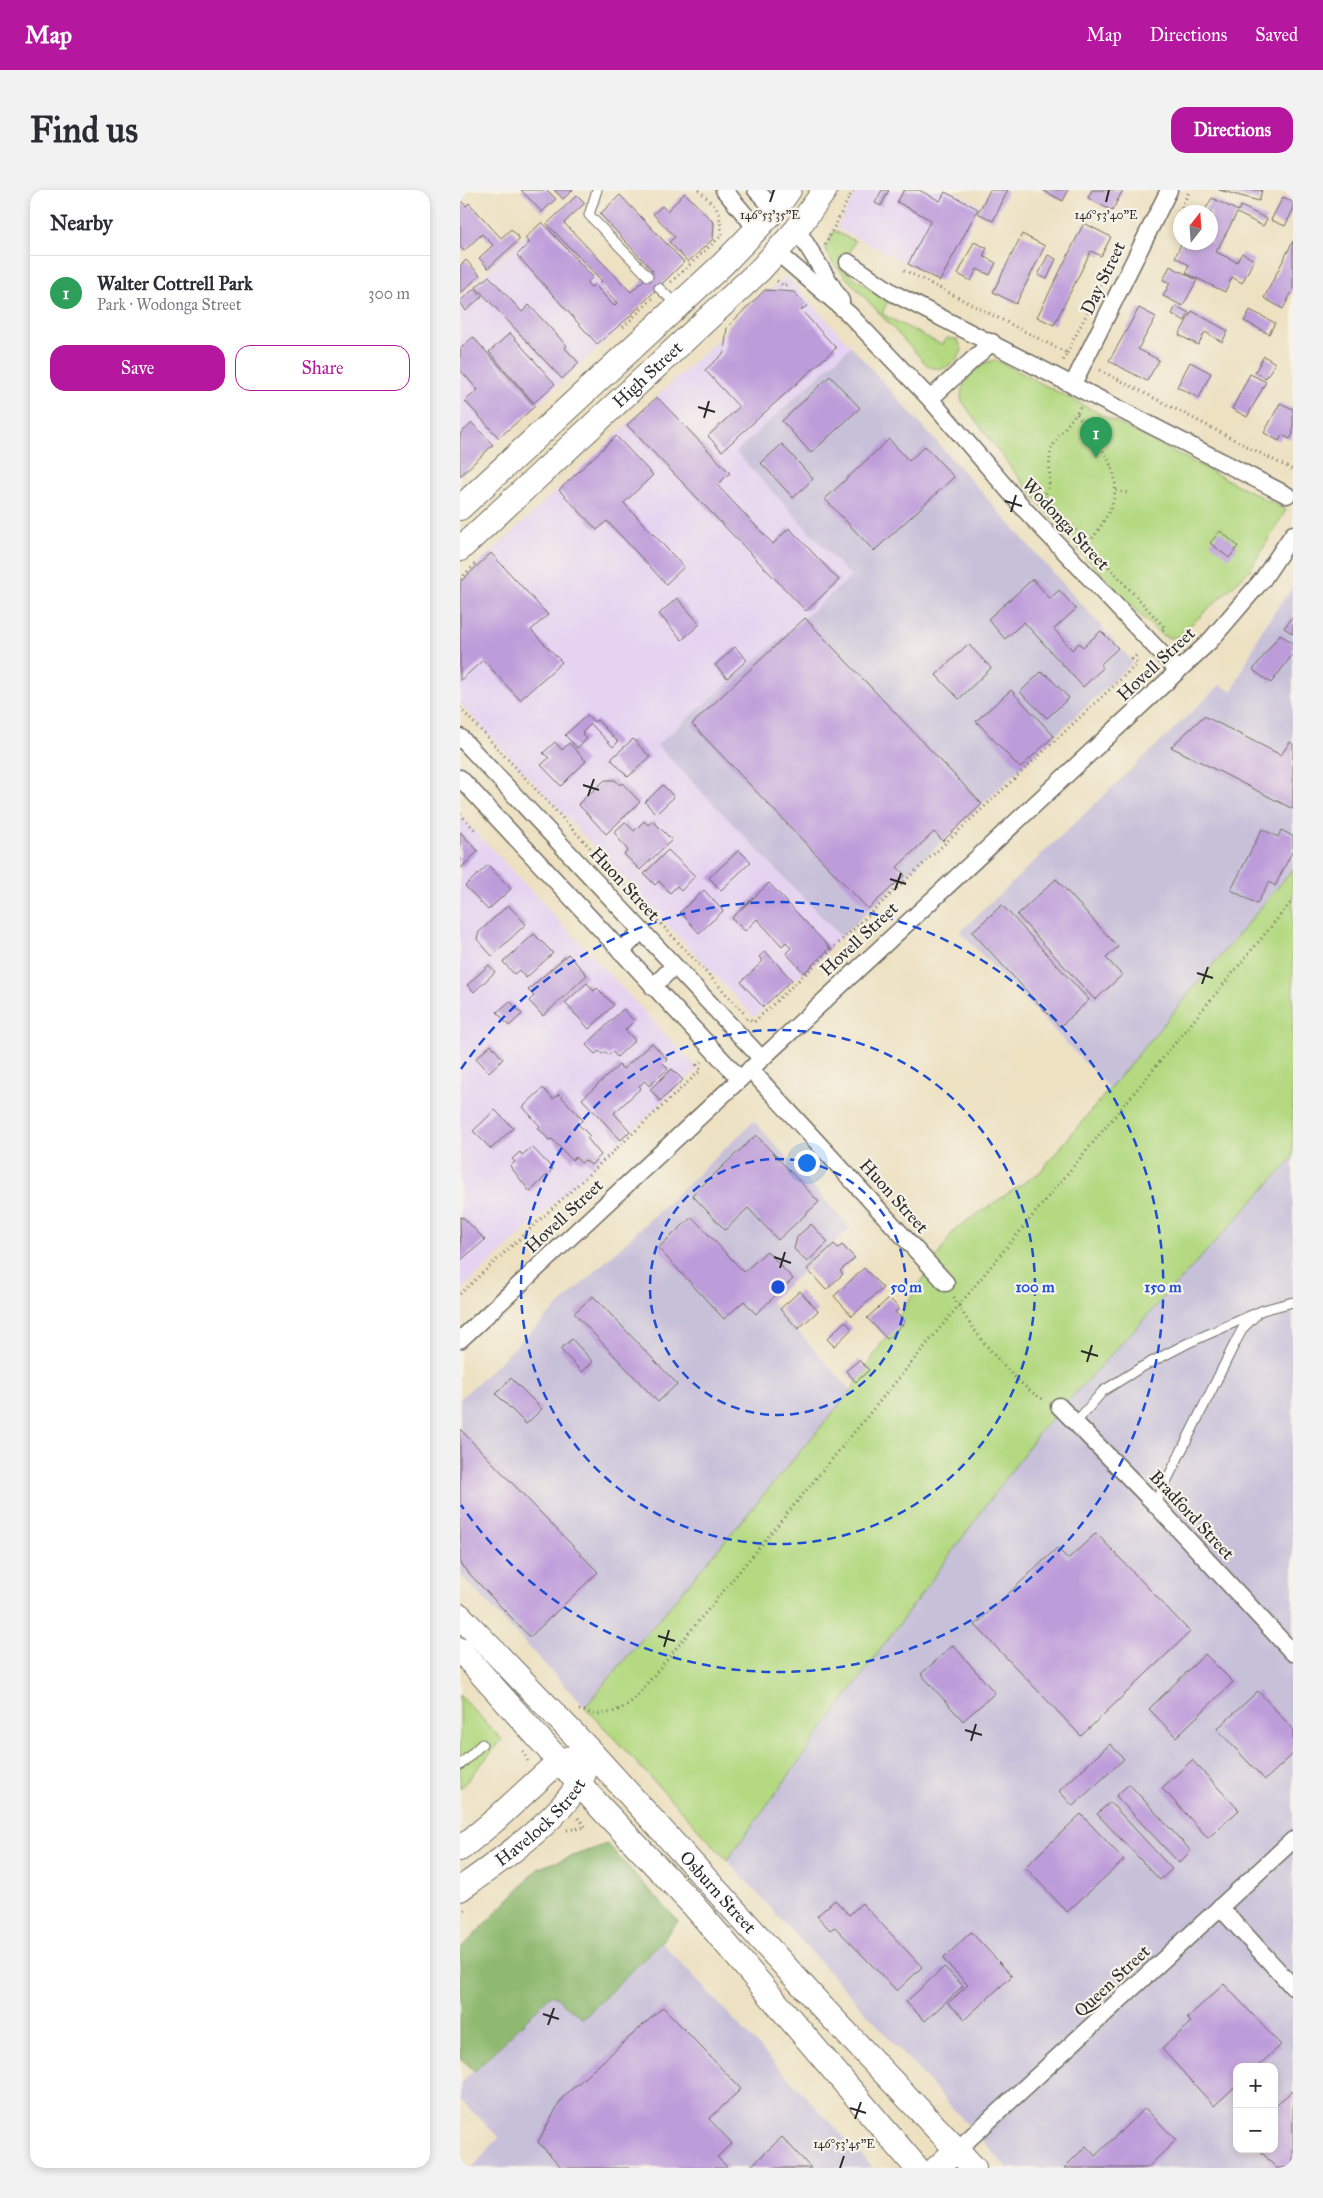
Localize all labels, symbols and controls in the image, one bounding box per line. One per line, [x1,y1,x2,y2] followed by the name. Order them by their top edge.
[25,20,72,50] text: Map
[1086,24,1122,46] text: Map
[1150,24,1227,46] text: Directions
[1255,24,1298,46] text: Saved
[1171,107,1293,153] button: Directions
[30,109,138,152] text: Find us
[1173,205,1218,250] north arrow
[740,208,800,222] text: 146°53'35"E
[1074,208,1138,222] text: 146°53'40"E
[50,210,113,236] text: Nearby
[1076,237,1130,318] street label: Day Street
[97,272,253,295] text: Walter Cottrell Park
[63,284,69,303] text: 1
[368,284,410,303] text: 300 m
[97,295,241,314] text: Park · Wodonga Street
[608,336,687,413] street label: High Street
[50,345,225,391] button: Save
[235,345,410,391] button: Share
[1080,417,1112,458] pin: 1
[1017,473,1115,576] street label: Wodonga Street
[1112,622,1200,706] street label: Hovell Street
[585,843,665,926] street label: Huon Street
[815,897,903,981] street label: Hovell Street
[794,1150,820,1176] your location
[855,1154,934,1238] street label: Huon Street
[520,1174,608,1258] street label: Hovell Street
[769,1278,787,1296] centre of rings
[890,1278,922,1296] text: 50 m
[1015,1278,1055,1296] text: 100 m
[1144,1278,1182,1296] text: 150 m
[1145,1466,1240,1565] street label: Bradford Street
[491,1774,591,1871] street label: Havelock Street
[675,1846,761,1938] street label: Osburn Street
[1070,1940,1155,2022] street label: Queen Street
[1233,2063,1278,2153] map controls
[1233,2063,1278,2108] button: +
[1233,2108,1278,2153] button: −
[813,2137,875,2151] text: 146°53'45"E

